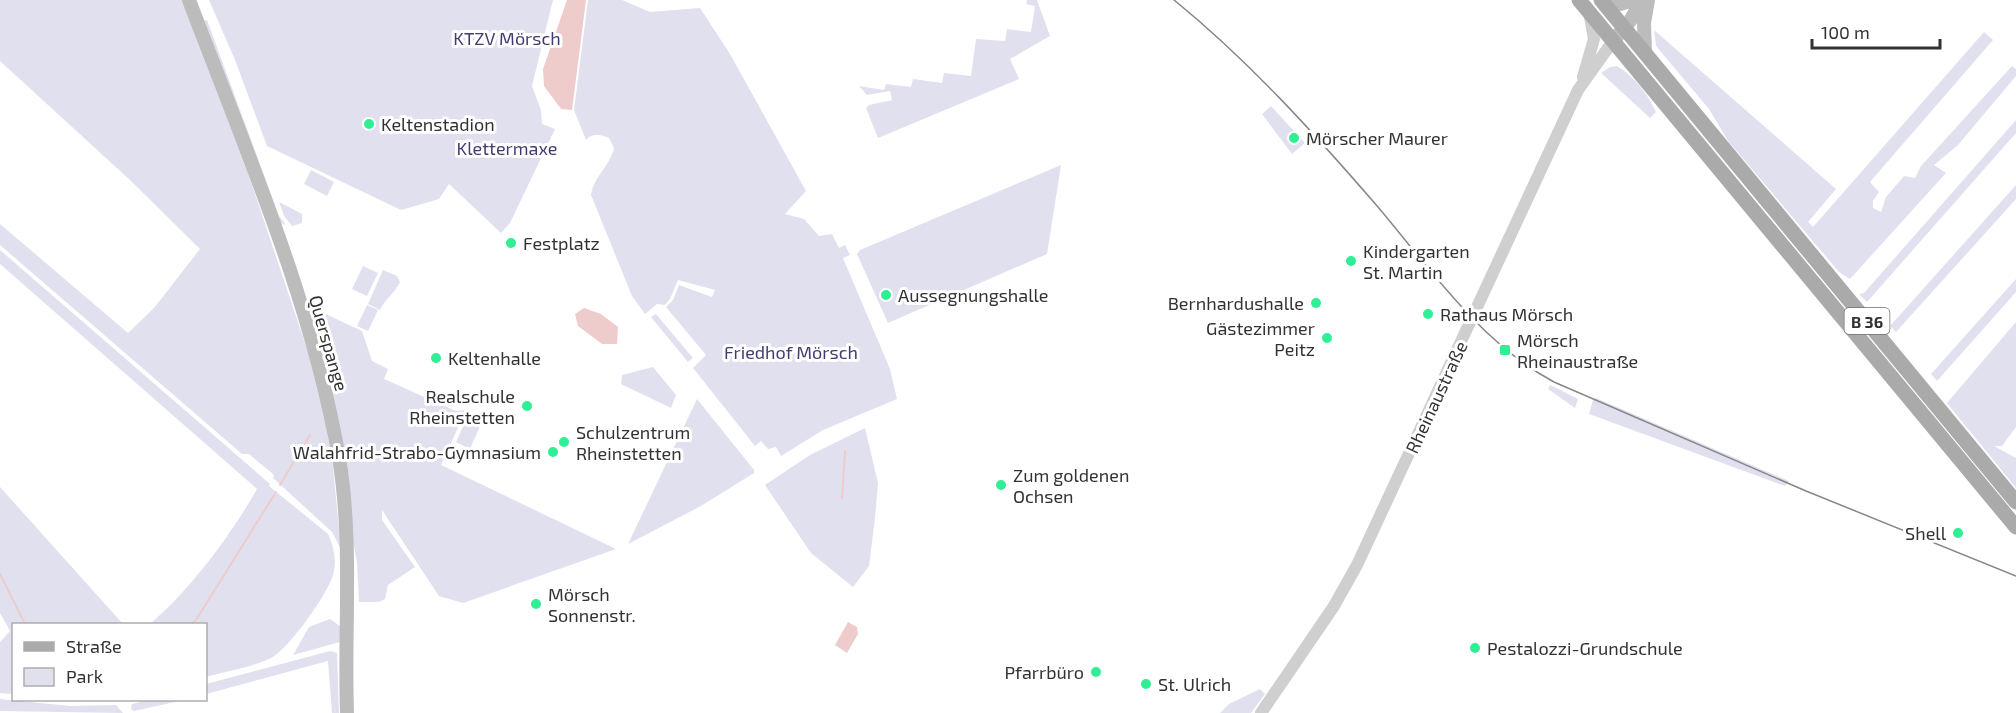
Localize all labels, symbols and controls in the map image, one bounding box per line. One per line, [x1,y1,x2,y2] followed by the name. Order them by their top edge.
[1812,12,1940,50] scale bar
[1821,21,1870,43] text: 100 m
[453,27,561,49] park label: KTZV Mörsch
[381,113,495,135] place label: Keltenstadion
[362,117,376,131] marker: Keltenstadion
[1306,127,1448,149] place label: Mörscher Maurer
[1287,131,1301,145] marker: Mörscher Maurer
[457,137,557,159] park label: Klettermaxe
[523,232,600,254] place label: Festplatz
[504,236,518,250] marker: Festplatz
[1363,240,1470,283] place label: Kindergarten St. Martin
[1344,254,1358,268] marker: Kindergarten St. Martin
[898,284,1049,306] place label: Aussegnungshalle
[879,288,893,302] marker: Aussegnungshalle
[1168,292,1304,314] place label: Bernhardushalle
[305,293,353,393] street label: Querspange
[1309,296,1323,310] marker: Bernhardushalle
[1440,303,1573,325] place label: Rathaus Mörsch
[1421,307,1435,321] marker: Rathaus Mörsch
[1844,308,1890,334] road number: B 36
[1206,317,1315,360] place label: Gästezimmer Peitz
[1517,329,1638,372] place label: Mörsch Rheinaustraße
[1320,331,1334,345] marker: Gästezimmer Peitz
[1400,337,1472,457] street label: Rheinaustraße
[724,341,858,363] park label: Friedhof Mörsch
[1498,343,1512,357] marker: Mörsch Rheinaustraße
[448,347,541,369] place label: Keltenhalle
[429,351,443,365] marker: Keltenhalle
[409,385,515,428] place label: Realschule Rheinstetten
[520,399,534,413] marker: Realschule Rheinstetten
[576,421,690,464] place label: Schulzentrum Rheinstetten
[557,435,571,449] marker: Schulzentrum Rheinstetten
[293,441,541,463] place label: Walahfrid-Strabo-Gymnasium
[546,445,560,459] marker: Walahfrid-Strabo-Gymnasium
[1013,464,1129,507] place label: Zum goldenen Ochsen
[994,478,1008,492] marker: Zum goldenen Ochsen
[1905,522,1947,544] place label: Shell
[1951,526,1965,540] marker: Shell
[548,583,636,626] place label: Mörsch Sonnenstr.
[529,597,543,611] marker: Mörsch Sonnenstr.
[12,623,207,701] legend
[66,635,122,657] text: Straße
[1487,637,1683,659] place label: Pestalozzi-Grundschule
[1468,641,1482,655] marker: Pestalozzi-Grundschule
[1004,661,1084,683] place label: Pfarrbüro
[66,665,103,687] text: Park
[1089,665,1103,679] marker: Pfarrbüro
[1158,673,1231,695] place label: St. Ulrich
[1139,677,1153,691] marker: St. Ulrich

